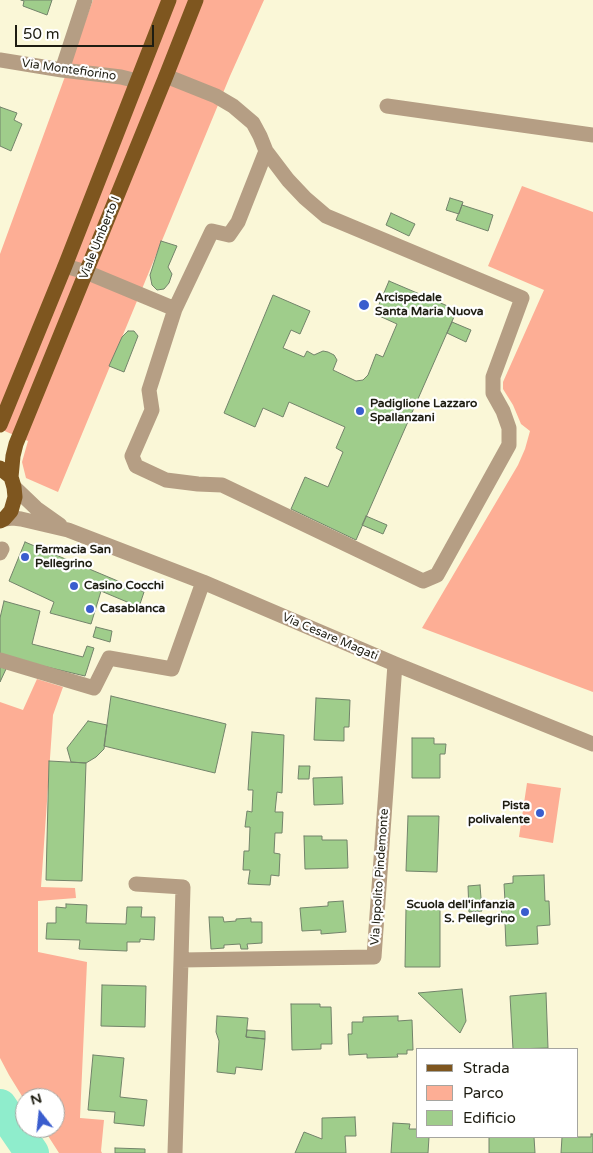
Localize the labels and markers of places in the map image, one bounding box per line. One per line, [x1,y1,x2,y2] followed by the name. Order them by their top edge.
[375,291,484,319] place label: Arcispedale Santa Maria Nuova
[357,298,371,312] marker: Arcispedale Santa Maria Nuova
[370,397,477,425] place label: Padiglione Lazzaro Spallanzani
[354,405,366,417] marker: Padiglione Lazzaro Spallanzani
[35,543,111,571] place label: Farmacia San Pellegrino
[19,551,31,563] marker: Farmacia San Pellegrino
[84,579,164,593] place label: Casino Cocchi
[68,580,80,592] marker: Casino Cocchi
[100,602,165,616] place label: Casablanca
[84,603,96,615] marker: Casablanca
[468,799,530,827] place label: Pista polivalente
[534,807,546,819] marker: Pista polivalente
[406,898,515,926] place label: Scuola dell'infanzia S. Pellegrino
[519,906,531,918] marker: Scuola dell'infanzia S. Pellegrino

